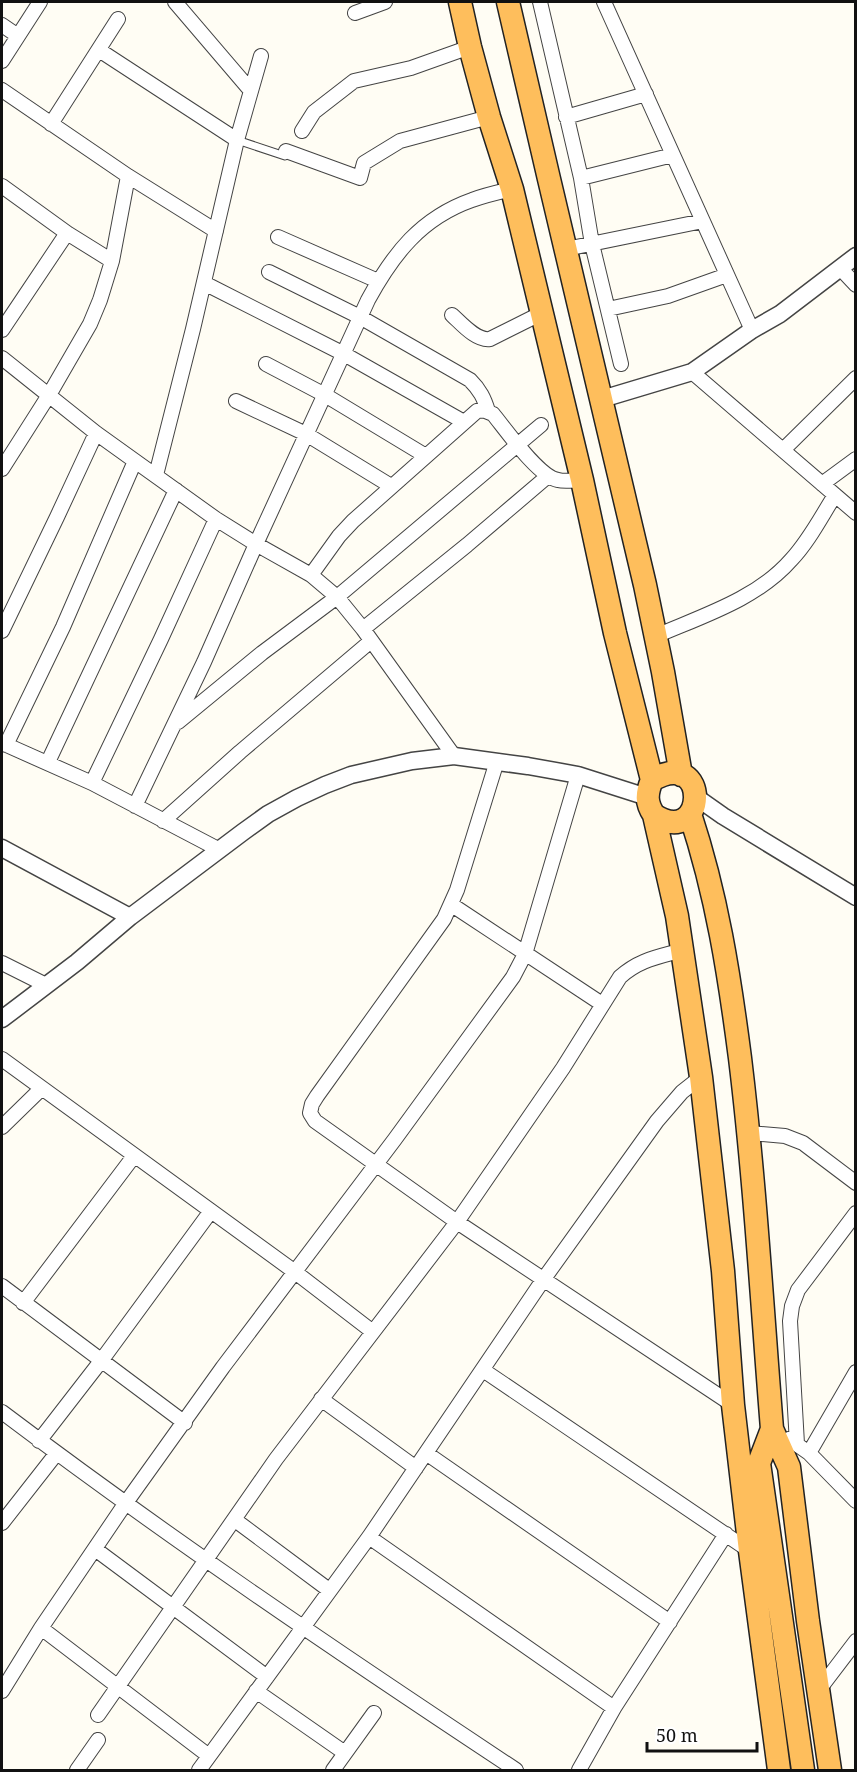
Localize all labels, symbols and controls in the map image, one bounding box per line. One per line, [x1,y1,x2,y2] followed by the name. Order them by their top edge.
[647,1715,756,1753] scale bar
[656,1723,698,1747] text: 50 m

